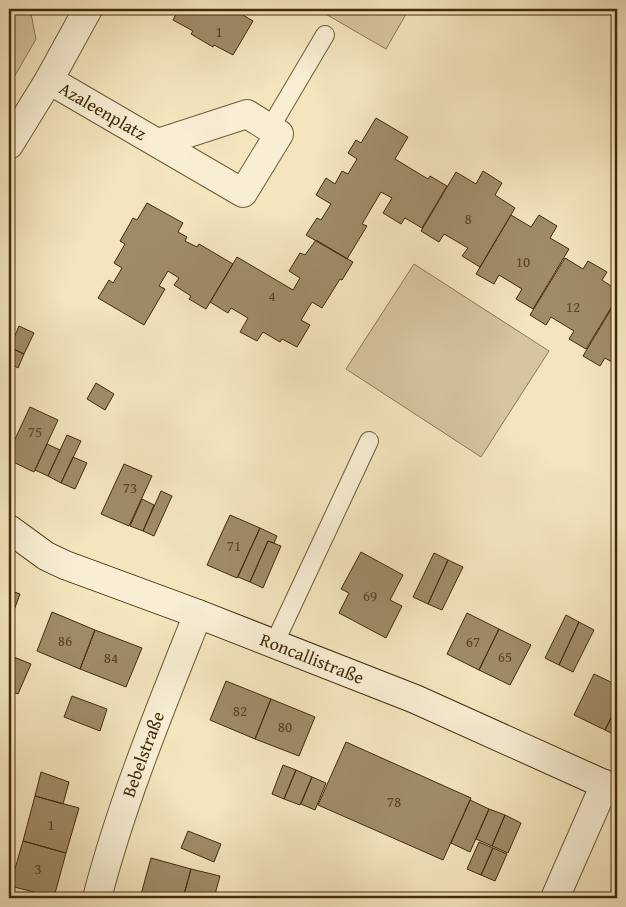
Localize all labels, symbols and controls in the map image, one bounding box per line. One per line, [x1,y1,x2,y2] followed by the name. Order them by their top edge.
[215,21,223,42] house number: 1
[54,75,152,147] street label: Azaleenplatz
[464,208,472,229] house number: 8
[516,251,530,272] house number: 10
[268,285,276,306] house number: 4
[566,296,580,317] house number: 12
[28,421,42,442] house number: 75
[123,477,137,498] house number: 73
[227,535,241,556] house number: 71
[363,585,377,606] house number: 69
[256,626,368,691] street label: Roncallistraße
[58,630,72,651] house number: 86
[466,631,480,652] house number: 67
[498,646,512,667] house number: 65
[104,647,118,668] house number: 84
[233,700,247,721] house number: 82
[115,707,171,801] street label: Bebelstraße
[278,716,292,737] house number: 80
[387,791,401,812] house number: 78
[47,814,55,835] house number: 1
[34,858,42,879] house number: 3

